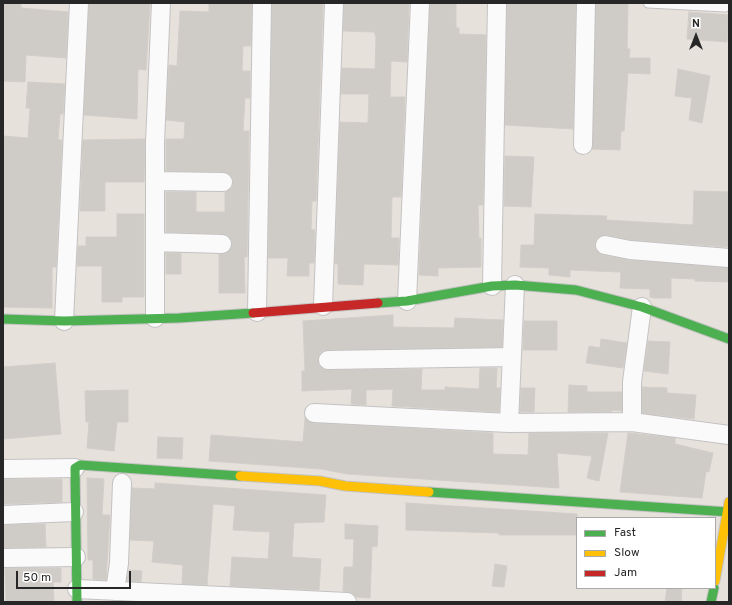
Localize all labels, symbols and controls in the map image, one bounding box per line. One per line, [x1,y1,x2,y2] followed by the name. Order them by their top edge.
[676,16,716,56] north arrow
[692,17,700,31] text: N
[576,517,716,589] legend
[614,525,636,541] text: Fast
[614,545,640,561] text: Slow
[18,563,133,589] scale bar
[614,565,637,581] text: Jam
[23,570,51,586] text: 50 m

